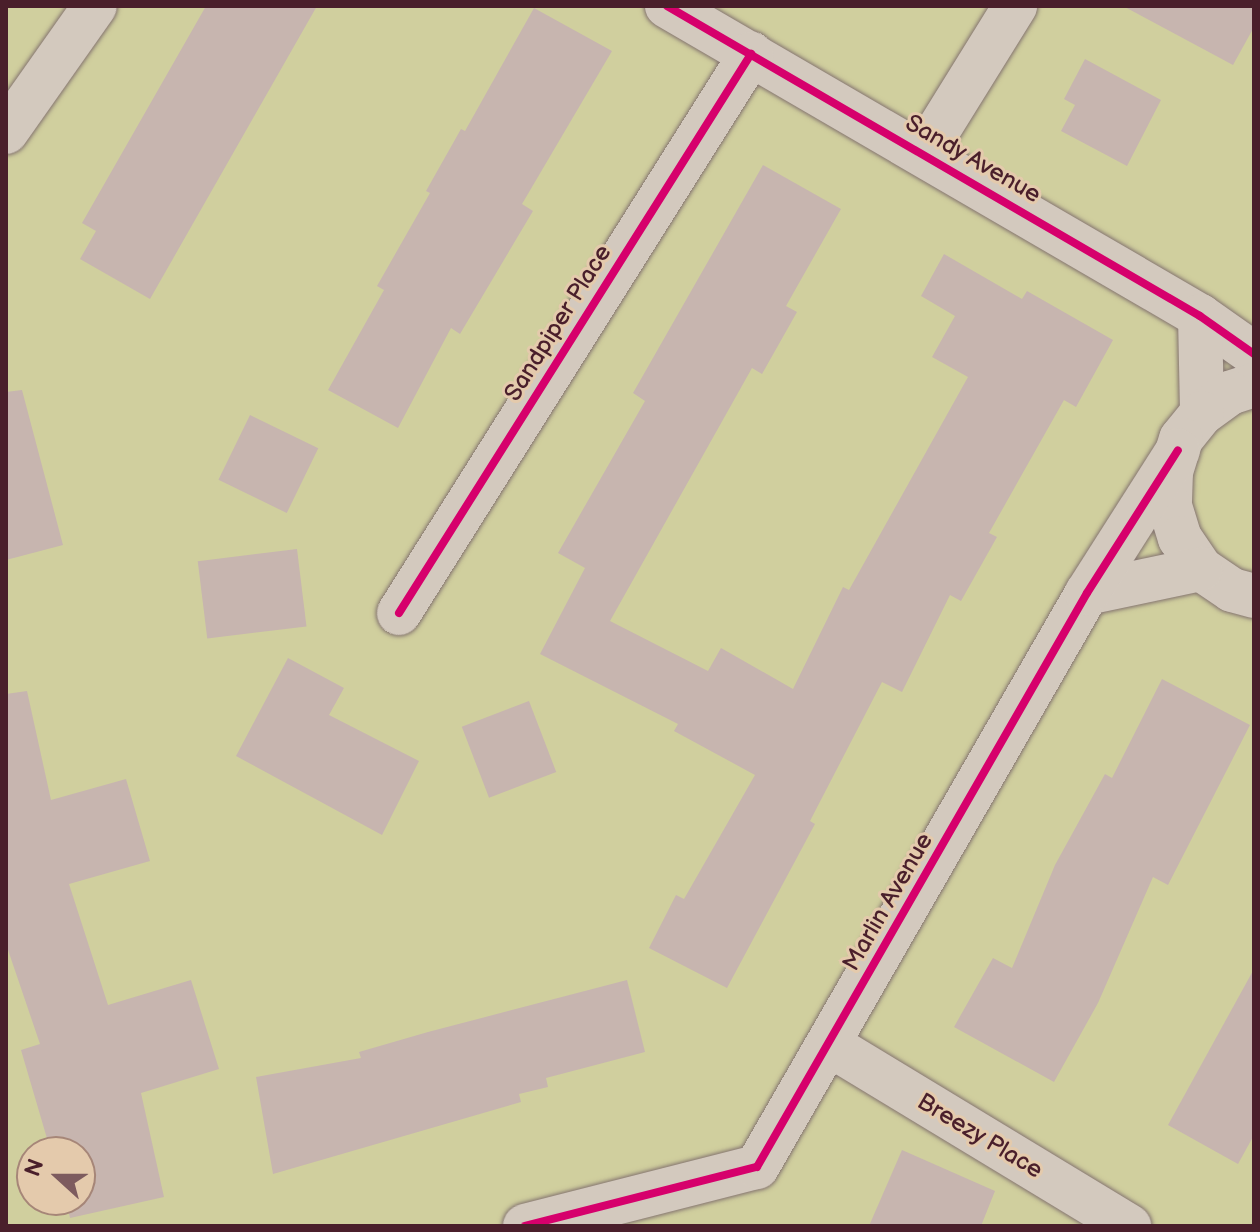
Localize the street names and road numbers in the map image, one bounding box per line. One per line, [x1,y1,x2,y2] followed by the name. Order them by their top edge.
[899,108,1047,210] street label: Sandy Avenue
[498,239,618,407] street label: Sandpiper Place
[837,828,939,976] street label: Marlin Avenue
[911,1087,1049,1185] street label: Breezy Place

